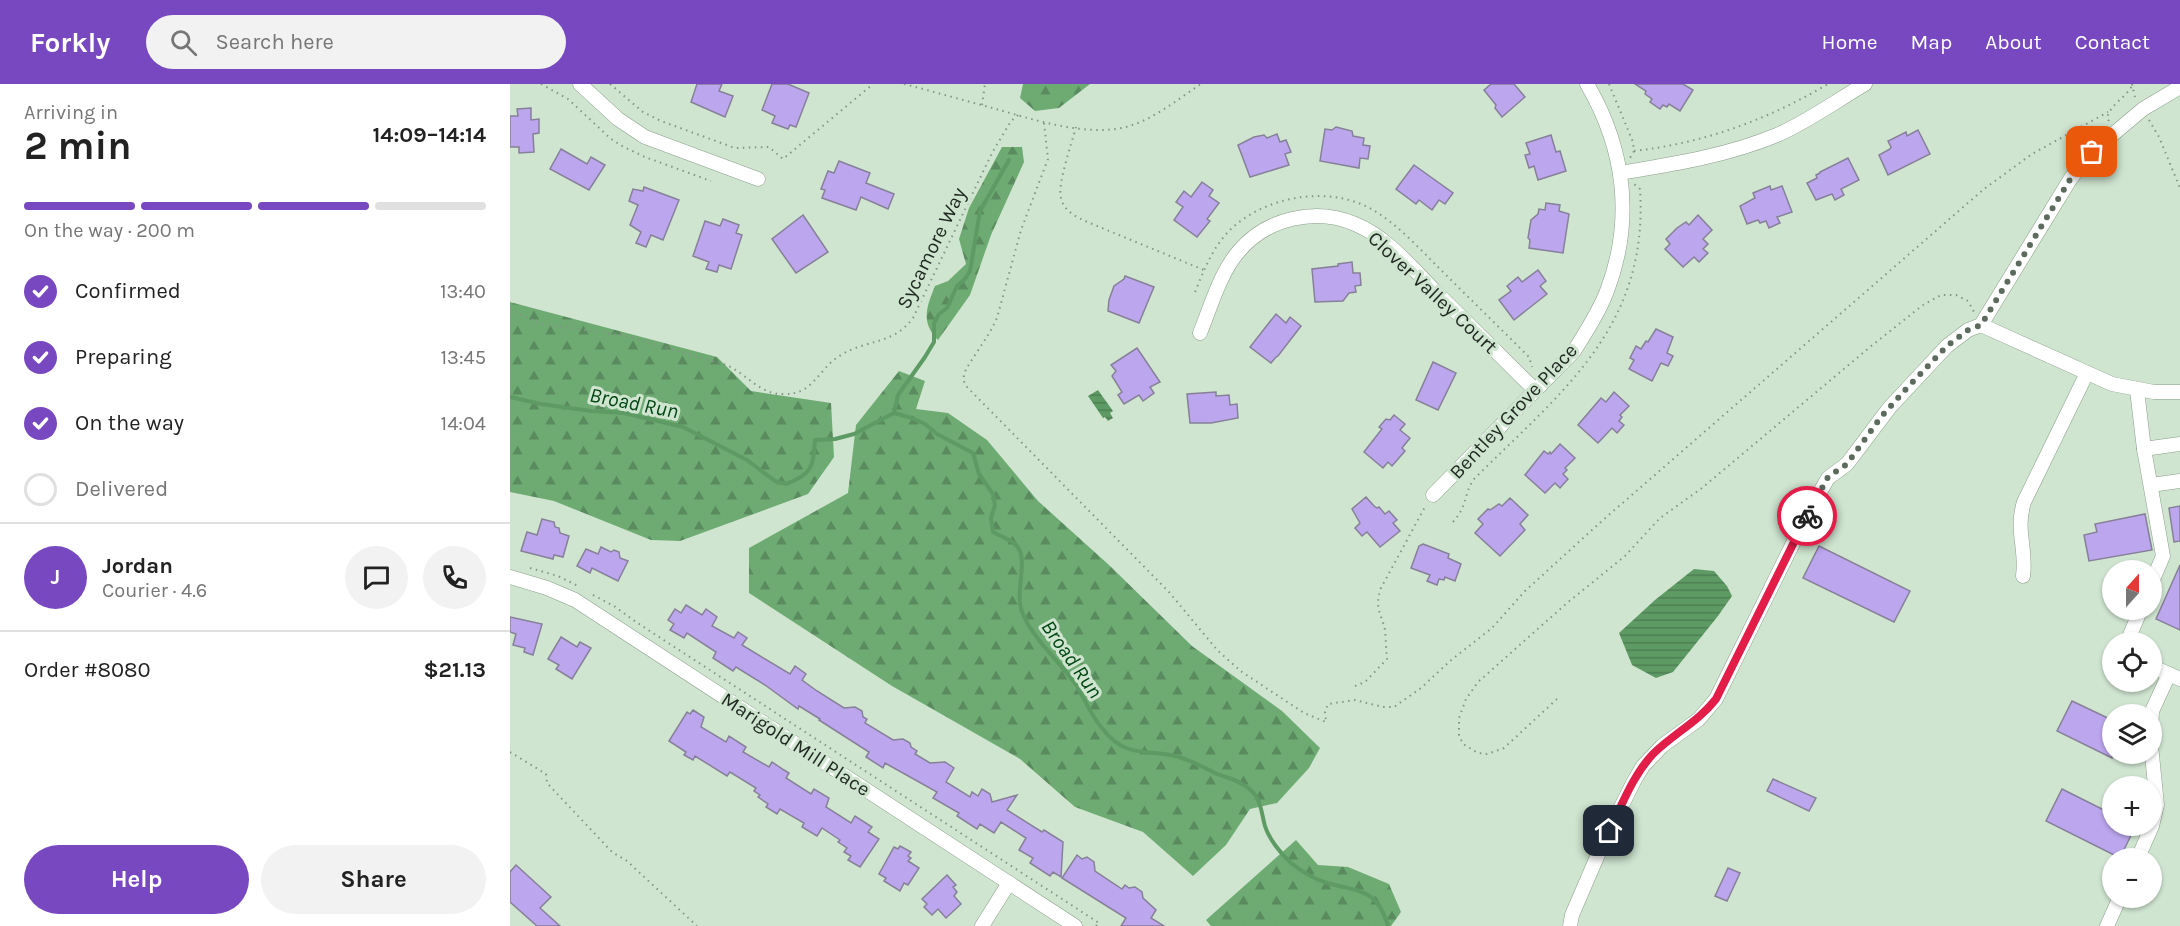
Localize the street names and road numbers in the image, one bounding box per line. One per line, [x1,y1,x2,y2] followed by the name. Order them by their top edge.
[892,184,971,313] street label: Sycamore Way
[1363,227,1502,358] street label: Clover Valley Court
[1445,339,1582,484] street label: Bentley Grove Place
[717,688,874,801] street label: Marigold Mill Place

